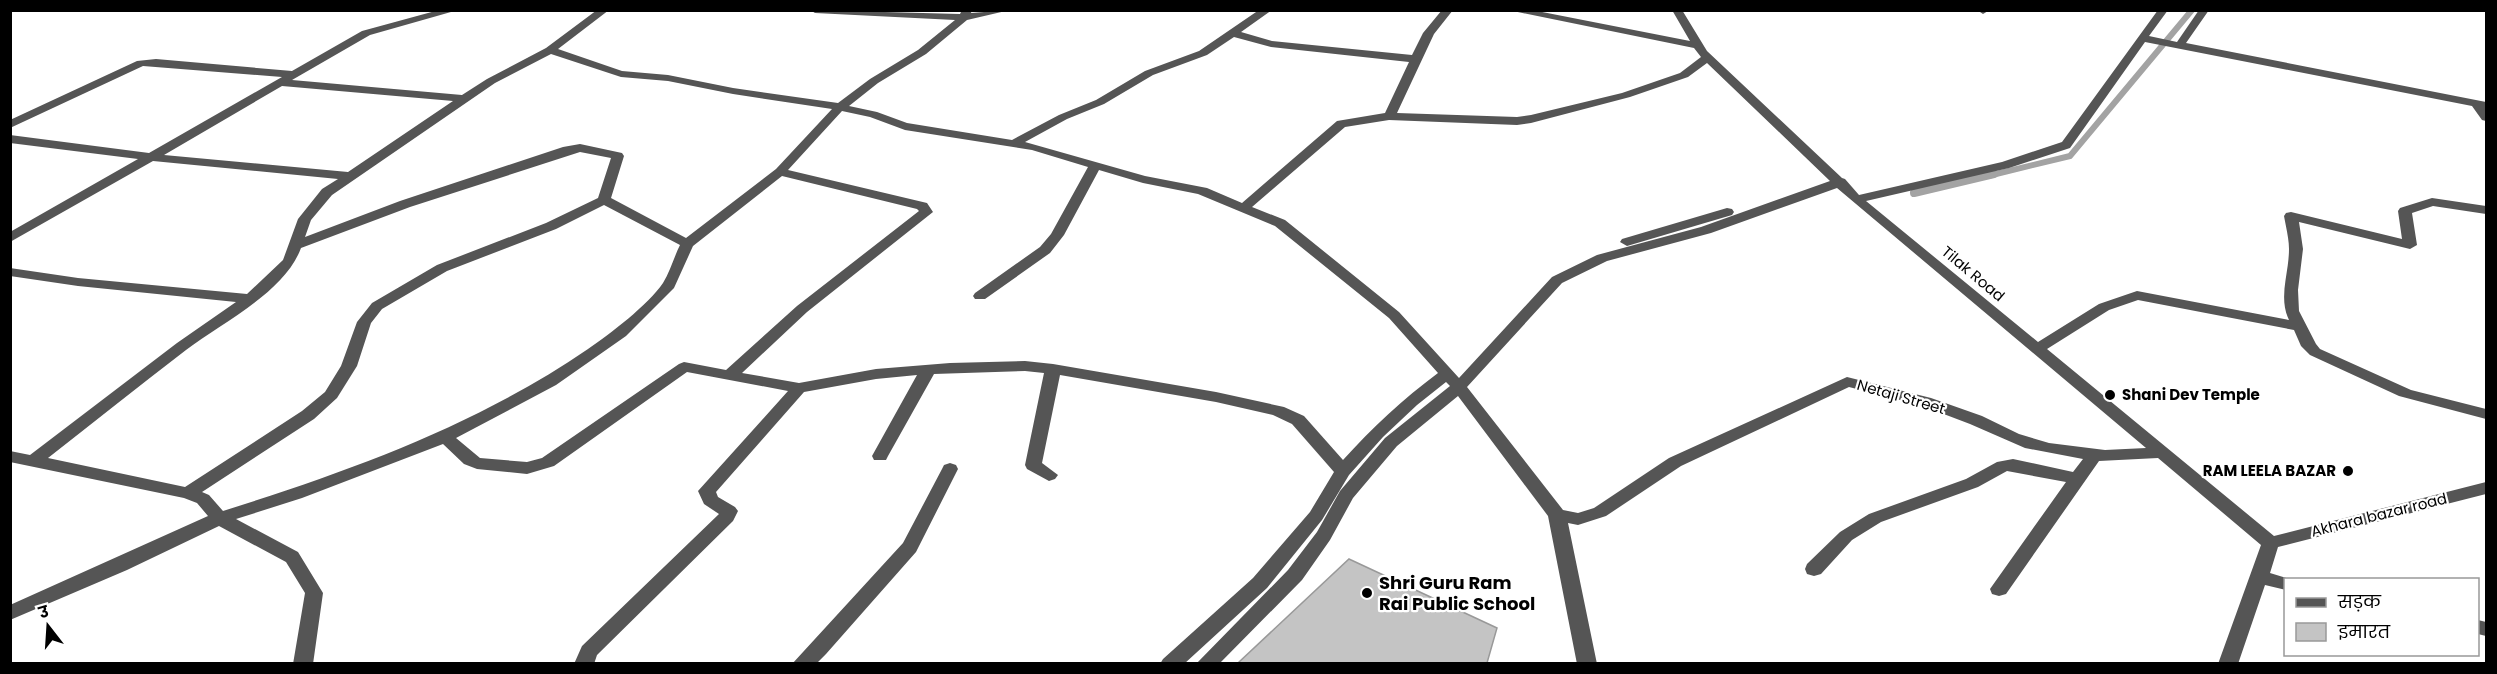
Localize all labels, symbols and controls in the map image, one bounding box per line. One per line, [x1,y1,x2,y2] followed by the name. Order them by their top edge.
[1937,241,2009,306] street label: Tilak Road
[1855,374,1948,419] street label: Netaji Street
[2122,384,2260,405] place label: Shani Dev Temple
[2103,388,2117,402] marker: Shani Dev Temple
[2203,460,2336,481] place label: RAM LEELA BAZAR
[2341,464,2355,478] marker: RAM LEELA BAZAR
[2309,487,2449,542] street label: Akhara bazar road
[1379,570,1535,616] place label: Shri Guru Ram Rai Public School
[2284,578,2479,656] legend
[1360,586,1374,600] marker: Shri Guru Ram Rai Public School
[2337,589,2382,614] text: सड़क
[18,596,78,656] north arrow
[35,600,52,625] text: उ
[2337,619,2391,644] text: इमारत

